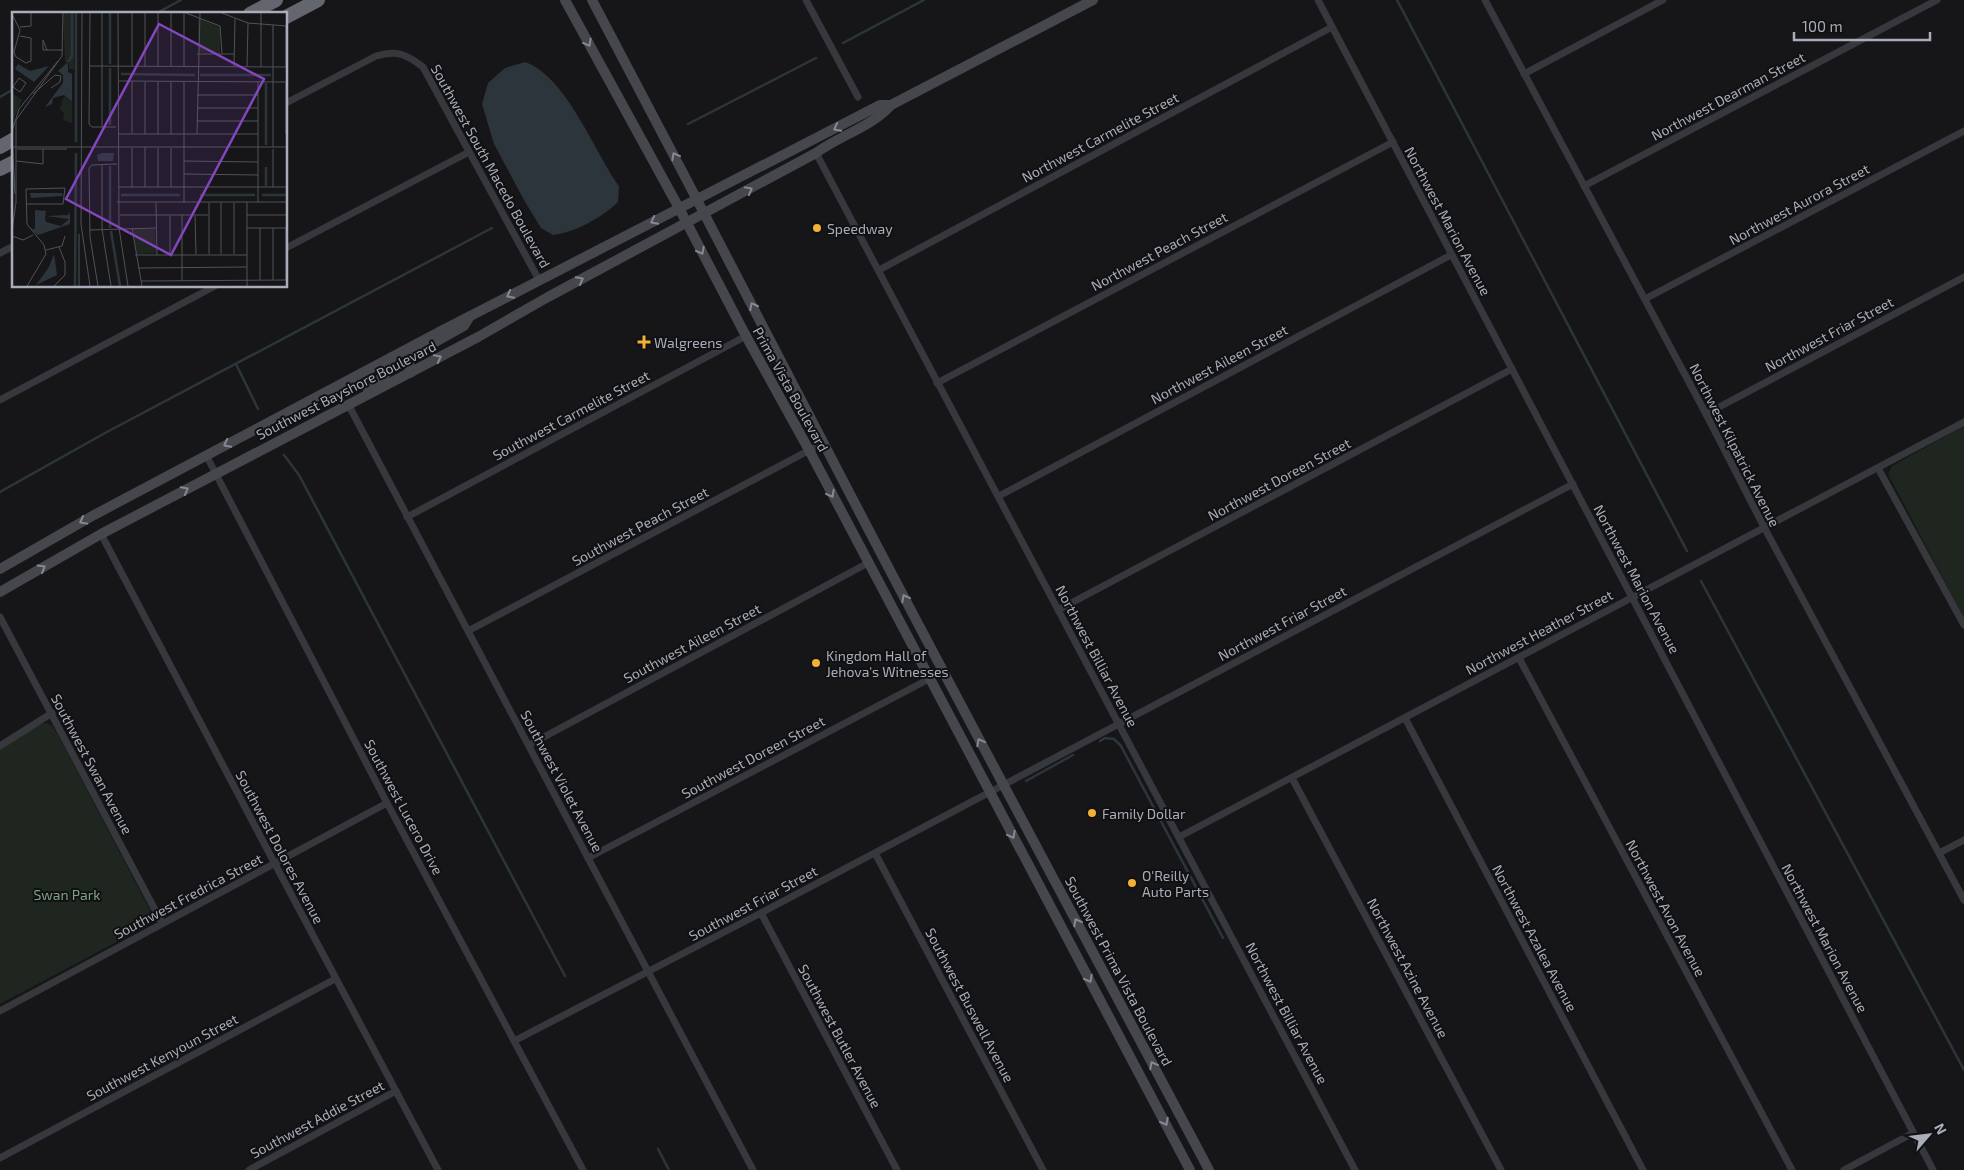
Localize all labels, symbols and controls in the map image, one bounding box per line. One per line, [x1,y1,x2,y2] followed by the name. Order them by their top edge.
[1794,10,1930,42] scale bar
[12,12,288,288] inset map
[1802,17,1843,35] text: 100 m
[581,38,591,47] one-way arrow
[1648,48,1808,144] street label: Northwest Dearman Street
[428,61,554,271] street label: Southwest South Macedo Boulevard
[1019,88,1181,186] street label: Northwest Carmelite Street
[833,122,842,132] one-way arrow
[1401,144,1495,298] street label: Northwest Marion Avenue
[671,152,681,161] one-way arrow
[1726,160,1872,248] street label: Northwest Aurora Street
[743,186,752,196] one-way arrow
[1088,208,1230,294] street label: Northwest Peach Street
[650,215,659,225] one-way arrow
[827,220,893,237] place label: Speedway
[811,222,823,234] marker: Speedway
[695,246,705,255] one-way arrow
[575,276,584,286] one-way arrow
[506,289,515,299] one-way arrow
[1762,293,1896,375] street label: Northwest Friar Street
[749,302,759,311] one-way arrow
[1148,321,1290,407] street label: Northwest Aileen Street
[750,324,832,454] street label: Prima Vista Boulevard
[654,334,722,351] place label: Walgreens
[638,336,650,348] marker: Walgreens
[253,337,439,443] street label: Southwest Bayshore Boulevard
[433,354,442,364] one-way arrow
[1686,360,1784,530] street label: Northwest Kilpatrick Avenue
[490,366,652,464] street label: Southwest Carmelite Street
[1205,434,1353,524] street label: Northwest Doreen Street
[223,438,232,448] one-way arrow
[569,483,711,569] street label: Southwest Peach Street
[179,486,188,496] one-way arrow
[825,488,835,497] one-way arrow
[1590,502,1684,656] street label: Northwest Marion Avenue
[80,515,89,525] one-way arrow
[37,564,46,574] one-way arrow
[1052,582,1142,730] street label: Northwest Billiar Avenue
[1215,582,1349,664] street label: Northwest Friar Street
[1462,586,1616,678] street label: Northwest Heather Street
[901,594,911,603] one-way arrow
[620,600,764,686] street label: Southwest Aileen Street
[826,647,949,680] place label: Kingdom Hall of Jehova's Witnesses
[810,657,822,669] marker: Kingdom Hall of Jehova's Witnesses
[48,691,136,837] street label: Southwest Swan Avenue
[517,707,607,855] street label: Southwest Violet Avenue
[678,712,828,802] street label: Southwest Doreen Street
[361,736,447,878] street label: Southwest Lucero Drive
[976,738,986,747] one-way arrow
[232,768,328,926] street label: Southwest Dolores Avenue
[1102,805,1186,822] place label: Family Dollar
[1086,807,1098,819] marker: Family Dollar
[1006,830,1016,839] one-way arrow
[1623,837,1709,979] street label: Northwest Avon Avenue
[111,850,265,942] street label: Southwest Fredrica Street
[1778,861,1872,1015] street label: Northwest Marion Avenue
[686,862,820,944] street label: Southwest Friar Street
[1489,862,1581,1014] street label: Northwest Azalea Avenue
[1142,867,1209,900] place label: O'Reilly Auto Parts
[1062,873,1176,1069] street label: Southwest Prima Vista Boulevard
[1126,877,1138,889] marker: O'Reilly Auto Parts
[34,886,100,903] park label: Swan Park
[1364,895,1452,1041] street label: Northwest Azine Avenue
[1073,918,1083,927] one-way arrow
[922,925,1018,1085] street label: Southwest Buswell Avenue
[1242,939,1332,1087] street label: Northwest Billiar Avenue
[795,961,885,1111] street label: Southwest Butler Avenue
[1083,974,1093,983] one-way arrow
[83,1010,241,1104] street label: Southwest Kenyoun Street
[1150,1061,1160,1070] one-way arrow
[247,1076,387,1162] street label: Southwest Addie Street
[1904,1110,1954,1160] north arrow
[1159,1117,1169,1126] one-way arrow
[1931,1120,1951,1137] text: N

